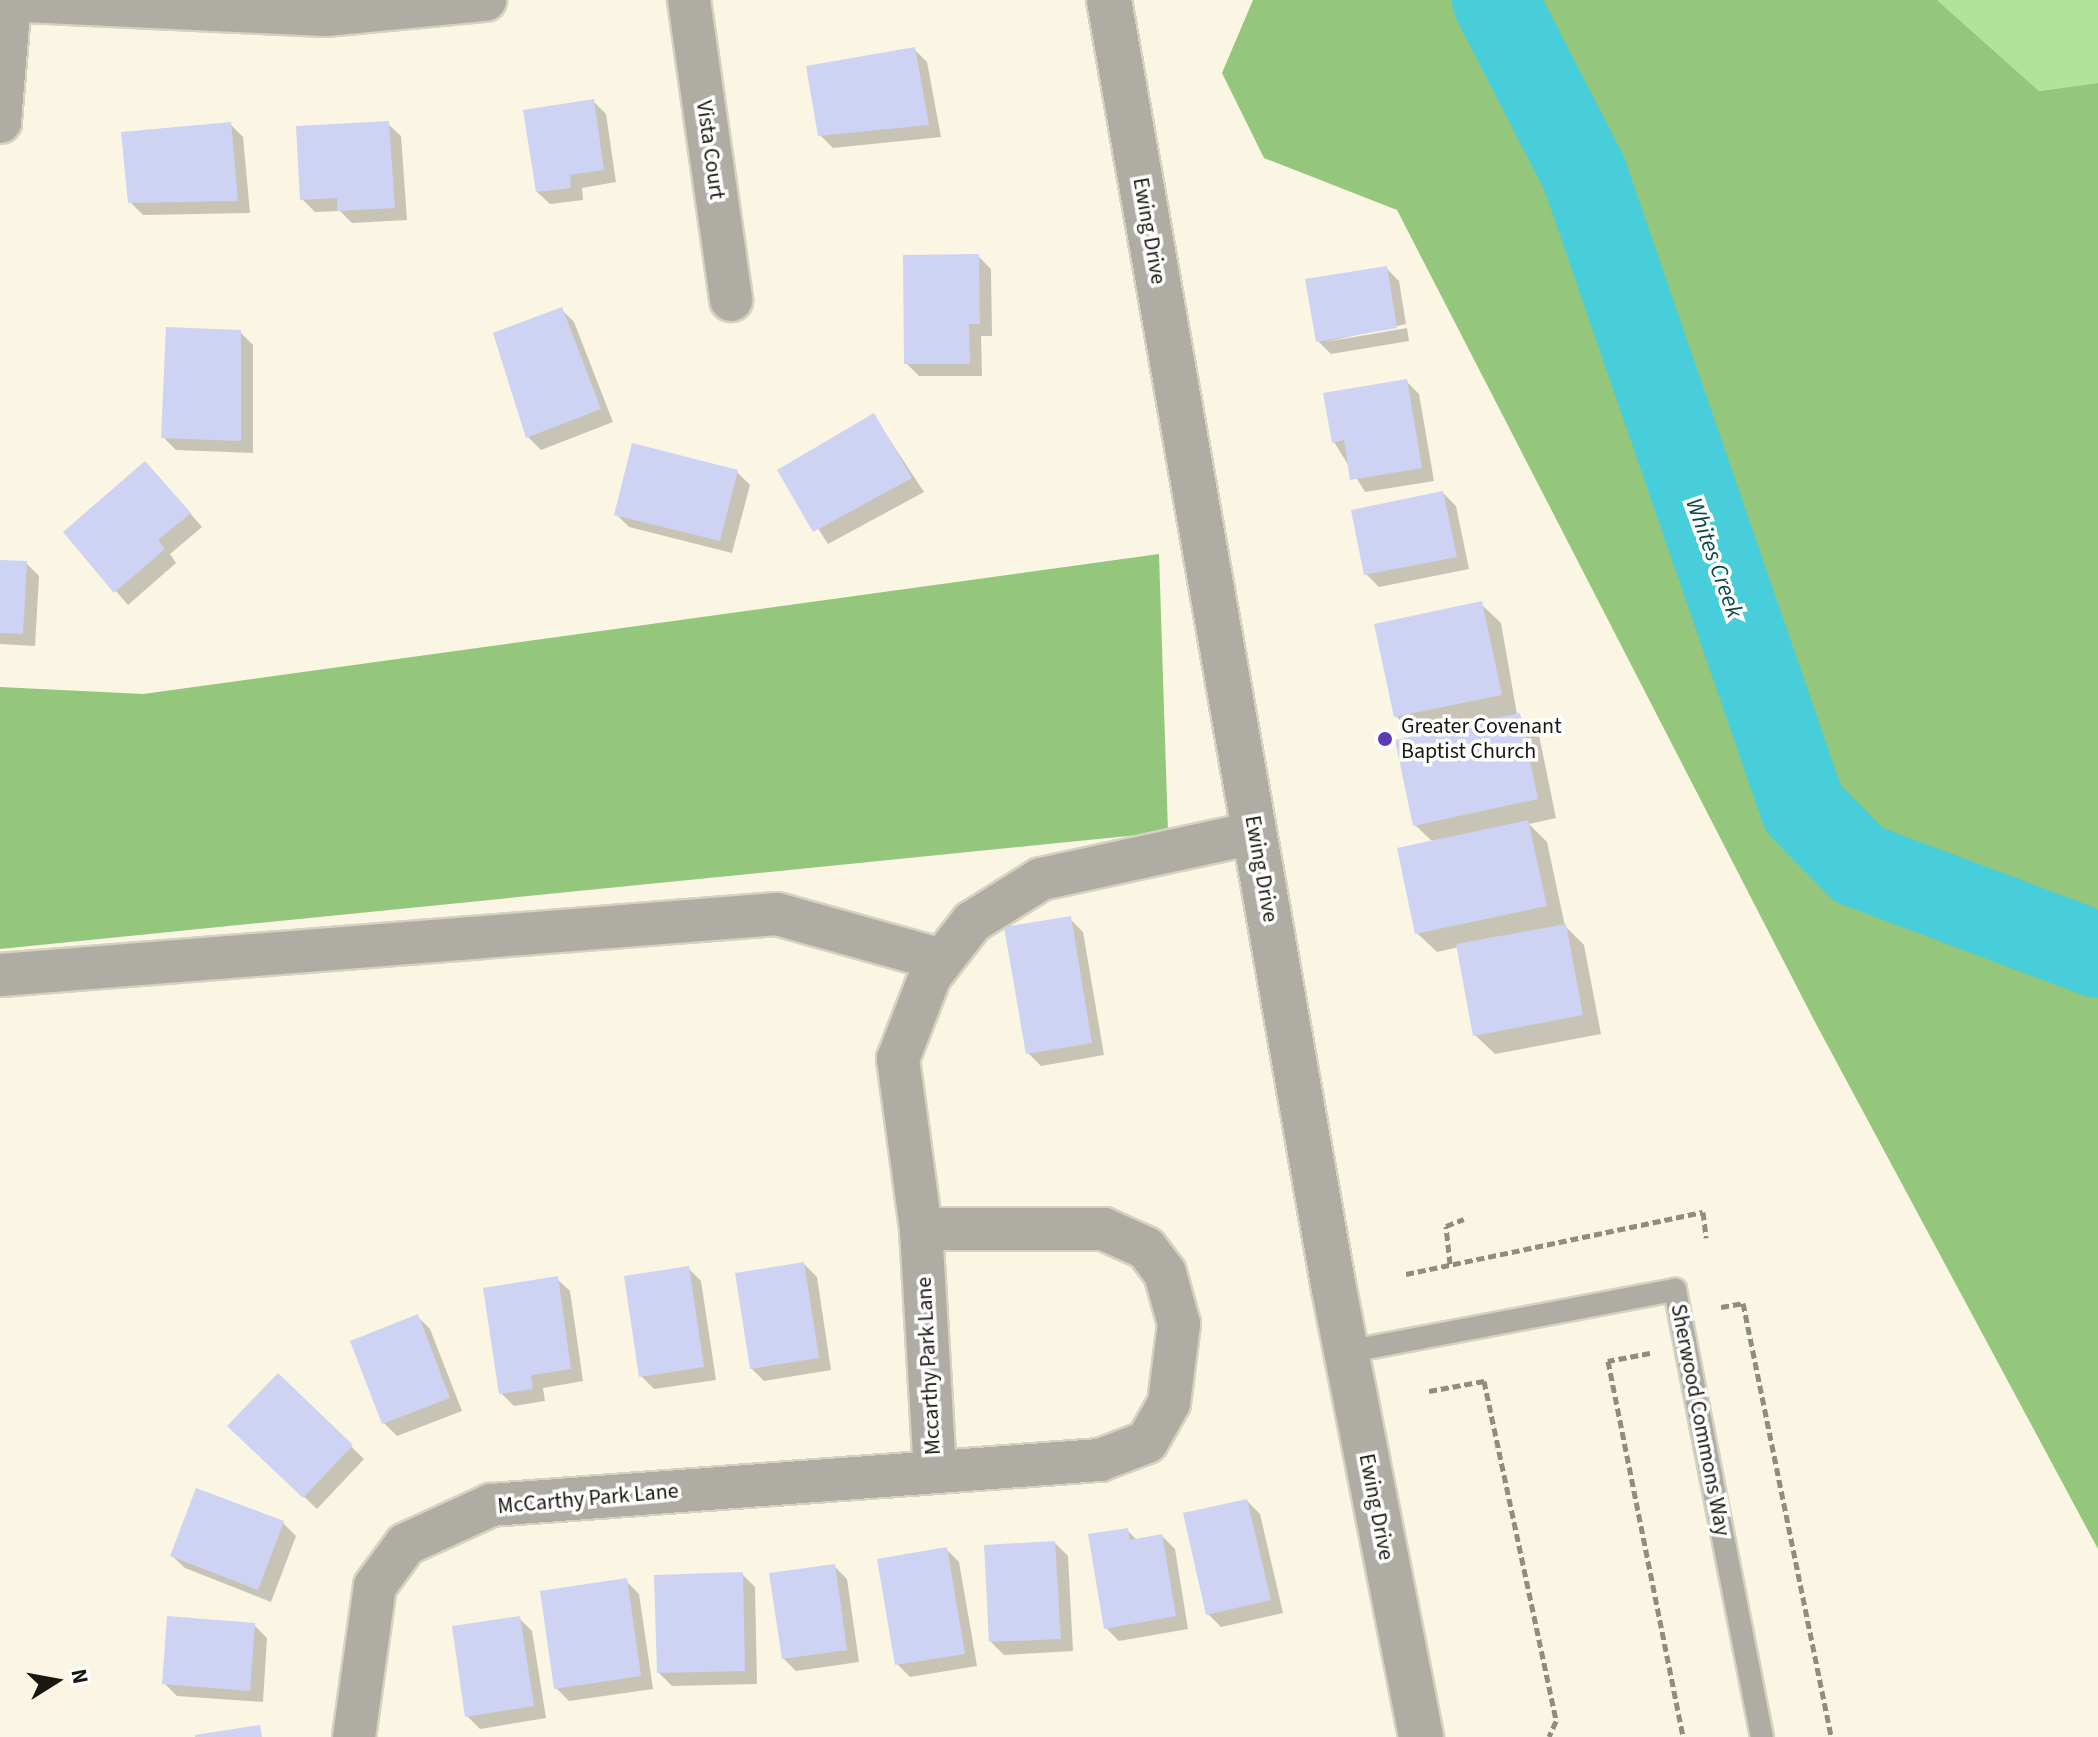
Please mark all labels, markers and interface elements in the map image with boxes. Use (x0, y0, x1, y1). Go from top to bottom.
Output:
street label: Vista Court (690, 99, 730, 201)
street label: Ewing Drive (1127, 176, 1171, 286)
water label: Whites Creek (1679, 494, 1749, 622)
place label: Greater Covenant Baptist Church (1401, 713, 1562, 764)
marker: Greater Covenant Baptist Church (1376, 730, 1394, 748)
street label: Ewing Drive (1239, 814, 1283, 924)
street label: Mccarthy Park Lane (911, 1276, 947, 1456)
street label: Sherwood Commons Way (1665, 1302, 1735, 1538)
street label: Ewing Drive (1353, 1451, 1399, 1563)
street label: McCarthy Park Lane (496, 1478, 680, 1520)
north arrow (16, 1641, 96, 1721)
text: N (62, 1666, 97, 1687)

